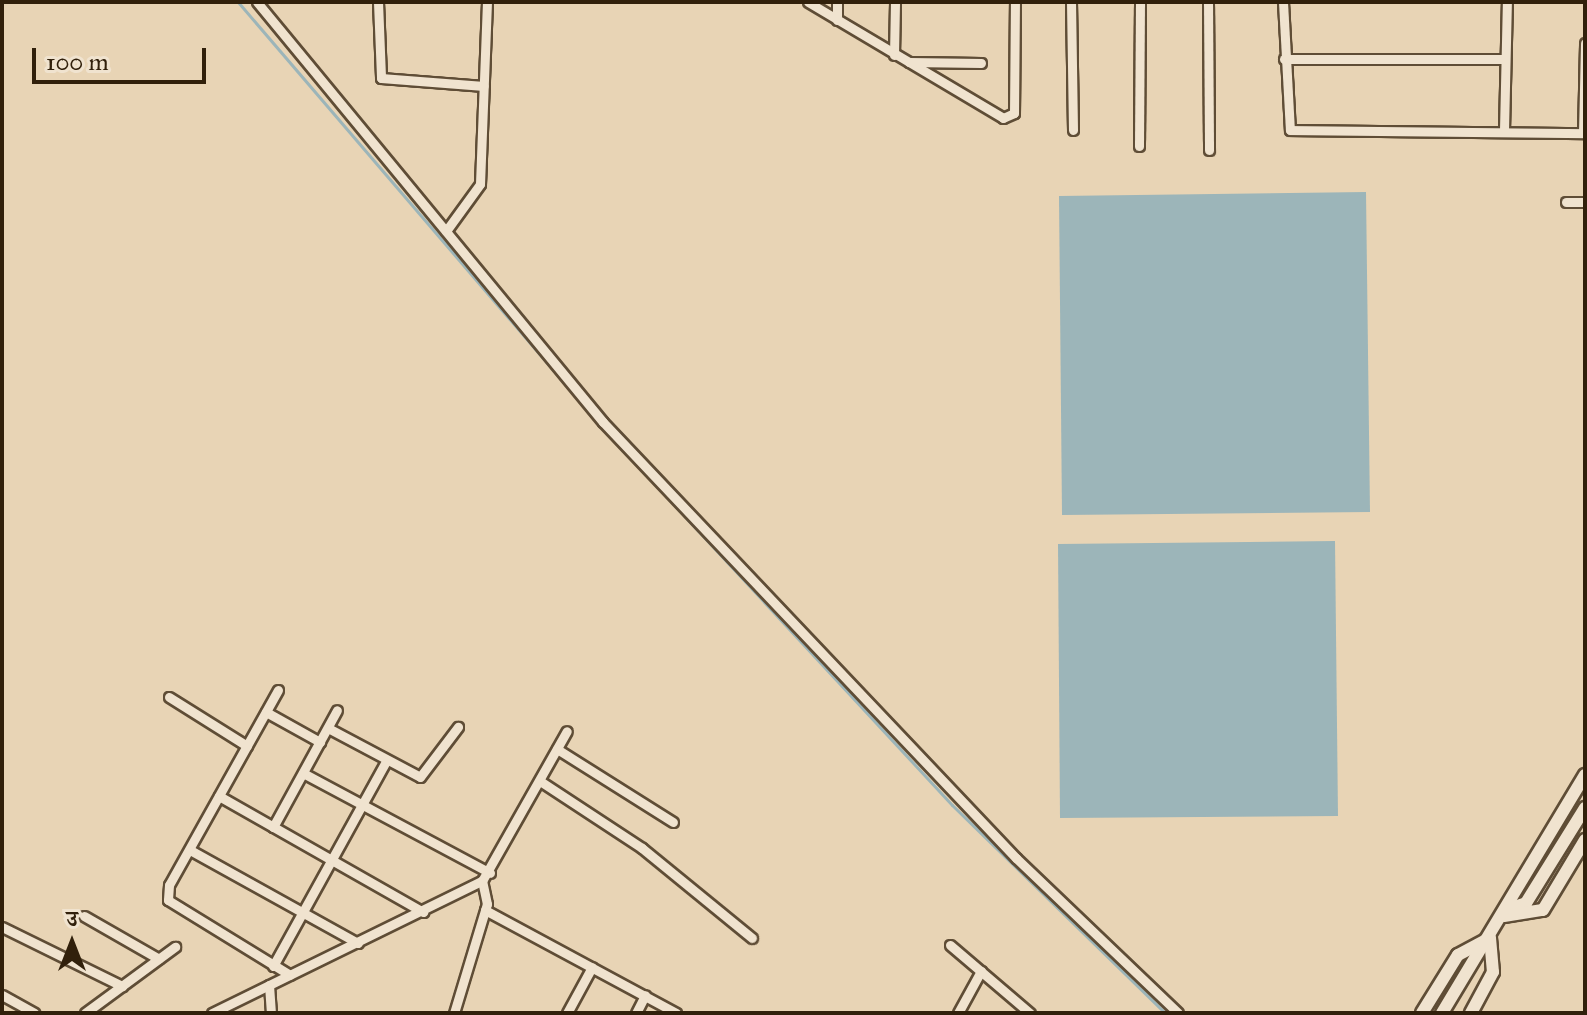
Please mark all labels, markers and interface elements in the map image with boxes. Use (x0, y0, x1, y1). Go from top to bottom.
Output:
scale bar (36, 32, 210, 82)
text: 100 m (46, 47, 109, 77)
north arrow (32, 903, 112, 983)
text: उ (66, 905, 78, 932)

